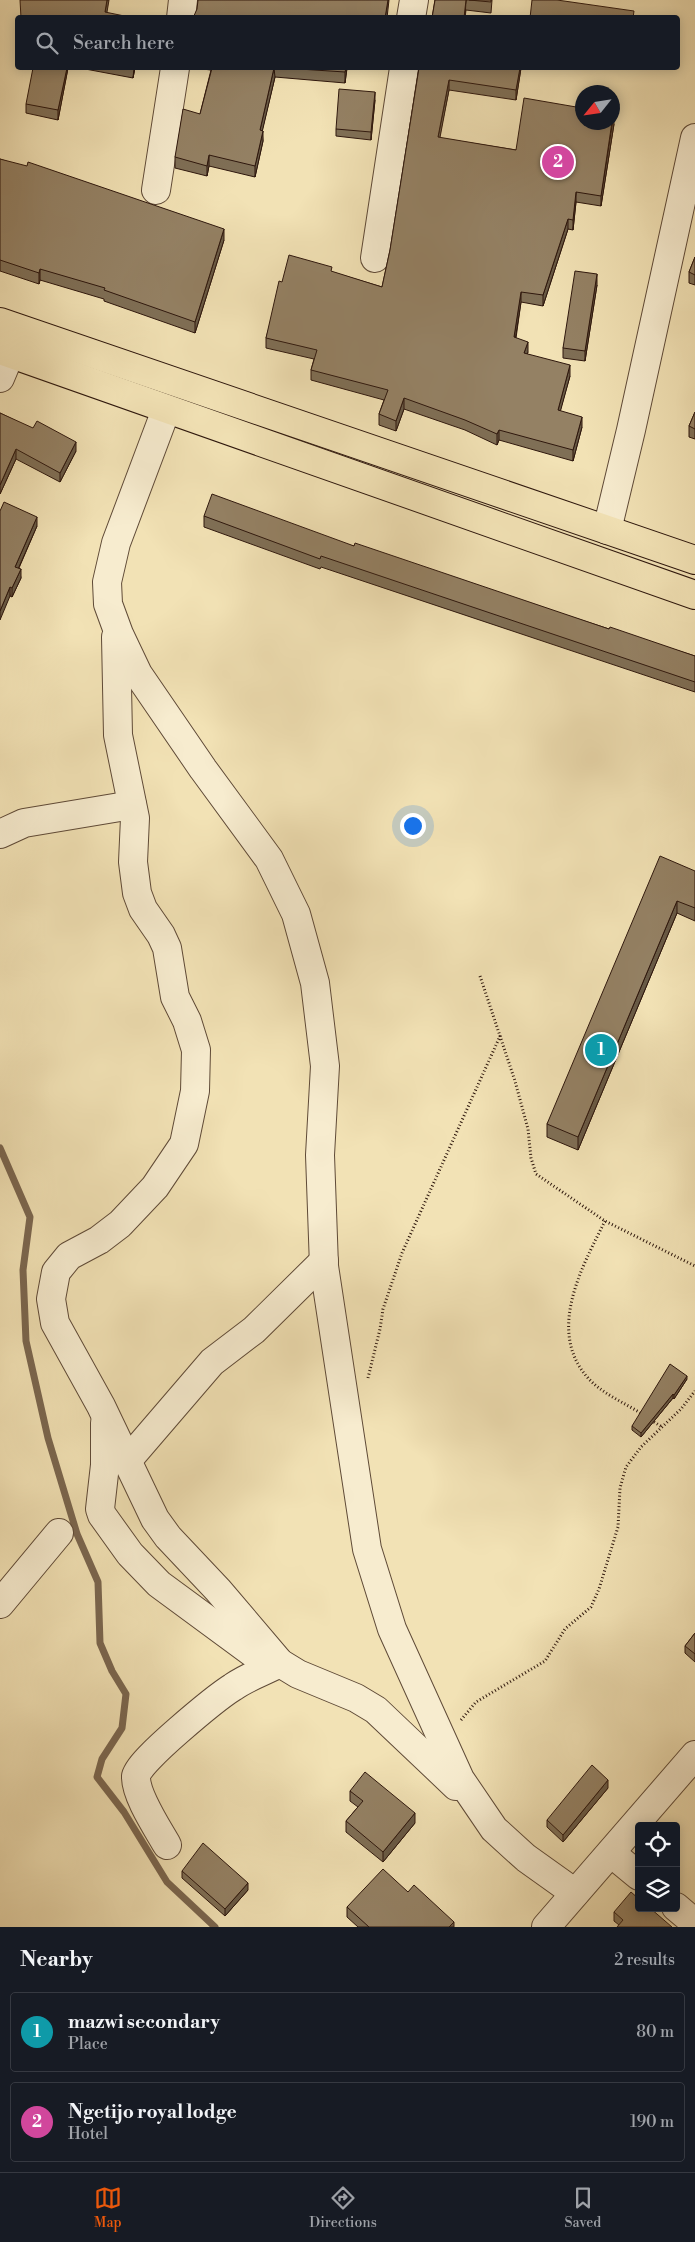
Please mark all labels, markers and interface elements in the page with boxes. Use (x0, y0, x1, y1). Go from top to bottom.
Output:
search box (15, 15, 680, 70)
icon: search (33, 29, 61, 57)
text: Search here (73, 31, 174, 55)
north arrow (575, 85, 620, 130)
pin: 2 (542, 143, 574, 181)
your location (400, 813, 426, 839)
pin: 1 (585, 1031, 617, 1069)
map controls (635, 1822, 680, 1912)
button: locate (635, 1822, 680, 1867)
button: layers (635, 1867, 680, 1912)
text: Nearby (20, 1947, 93, 1973)
text: 2 results (614, 1950, 675, 1970)
text: mazwi secondary (68, 2010, 220, 2034)
text: 1 (33, 2022, 41, 2042)
text: 80 m (636, 2022, 674, 2042)
text: Place (68, 2034, 108, 2054)
text: Ngetijo royal lodge (68, 2100, 237, 2124)
text: 2 (32, 2112, 42, 2132)
text: 190 m (630, 2112, 674, 2132)
text: Hotel (68, 2124, 108, 2144)
tab: Map (94, 2184, 122, 2232)
tab: Directions (309, 2184, 377, 2232)
tab: Saved (564, 2184, 601, 2232)

